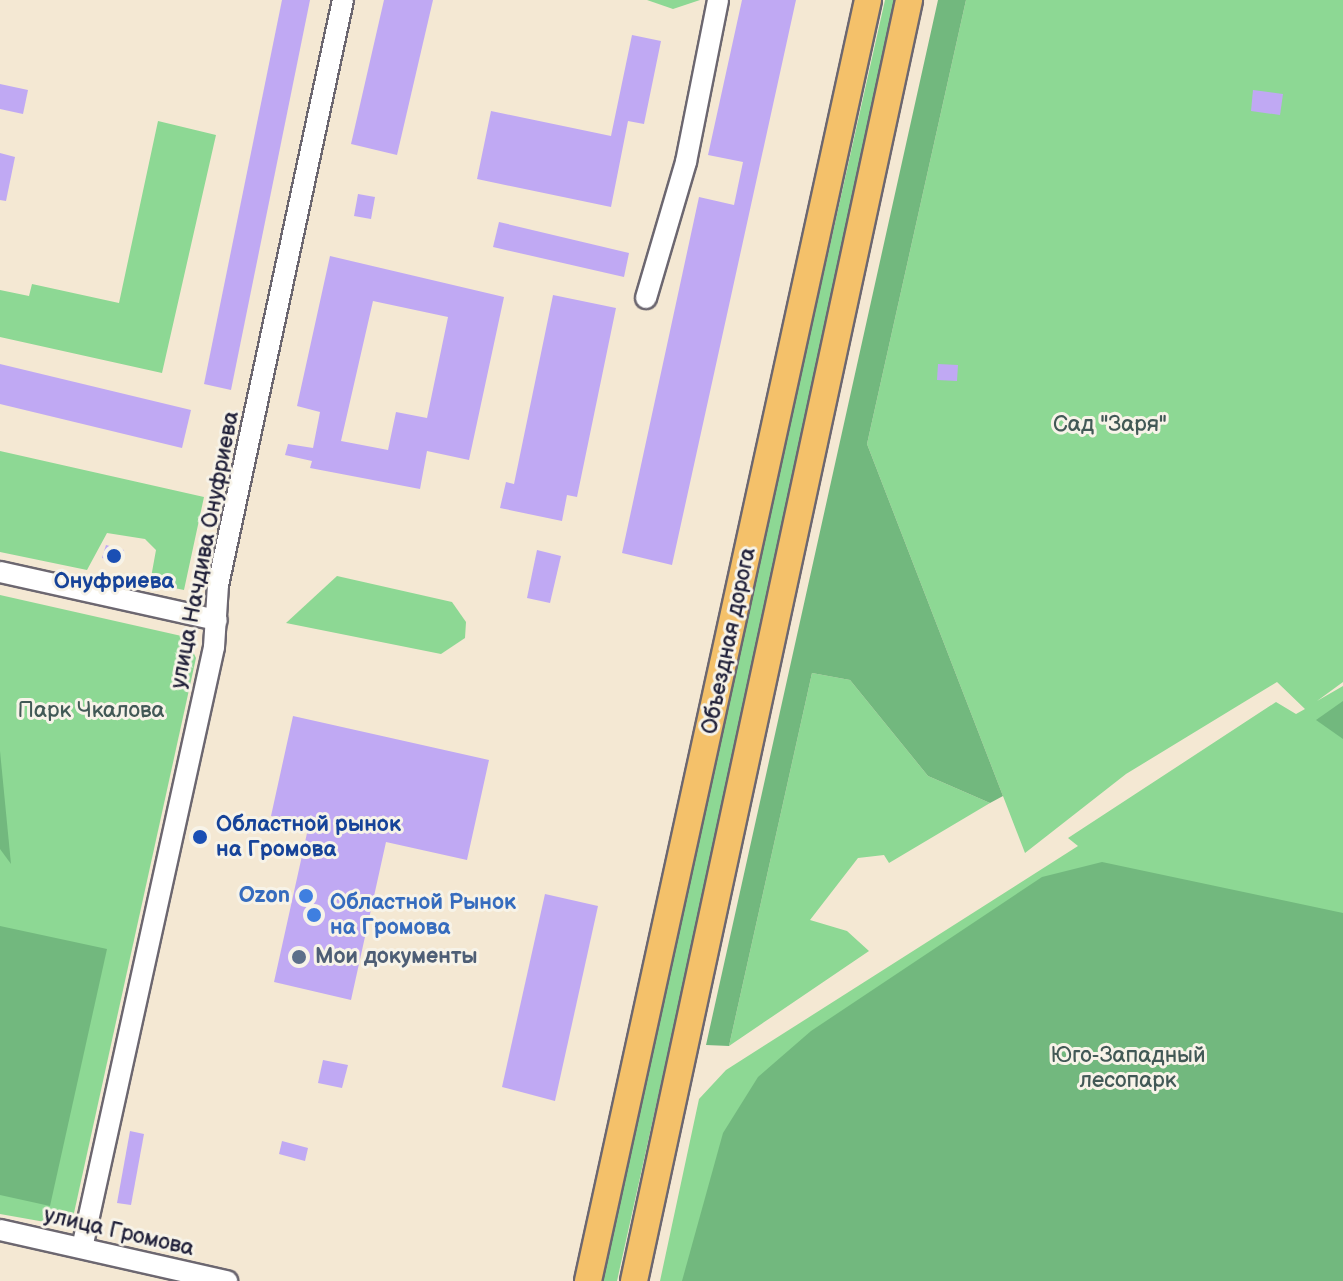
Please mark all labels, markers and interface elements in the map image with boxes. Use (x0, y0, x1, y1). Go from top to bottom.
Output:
street label: улица Начдива Онуфриева (165, 409, 245, 691)
park label: Сад "Заря" (1053, 412, 1167, 438)
street label: Объездная дорога (696, 545, 762, 737)
marker: Онуфриева (105, 547, 123, 565)
place label: Онуфриева (54, 569, 174, 595)
park label: Парк Чкалова (18, 698, 164, 724)
place label: Областной рынок на Громова (216, 811, 401, 862)
marker: Областной рынок на Громова (191, 828, 209, 846)
place label: Ozon (239, 883, 290, 909)
marker: Ozon (297, 887, 315, 905)
place label: Областной Рынок на Громова (330, 889, 516, 940)
marker: Областной Рынок на Громова (305, 906, 323, 924)
place label: Мои документы (315, 944, 478, 970)
marker: Мои документы (290, 948, 308, 966)
park label: Юго-Западный лесопарк (1050, 1042, 1206, 1094)
street label: улица Громова (41, 1202, 197, 1262)

